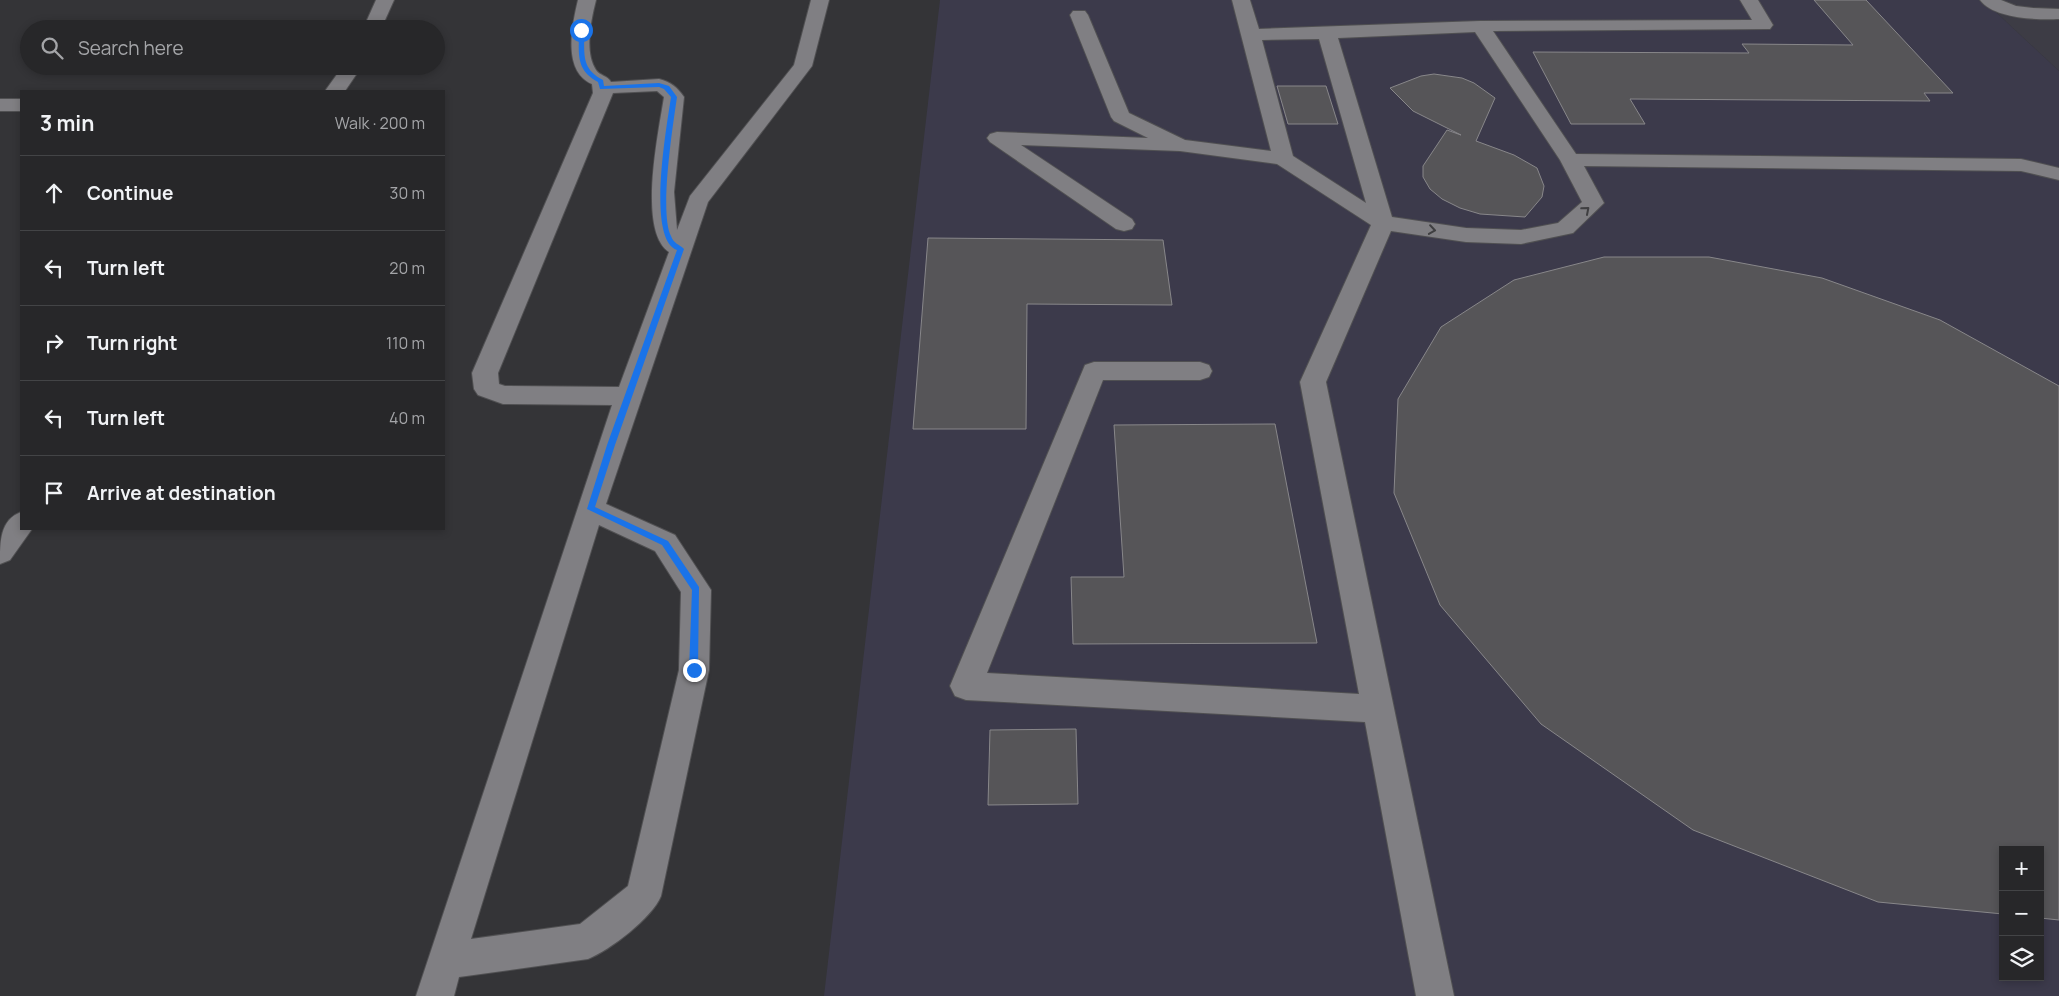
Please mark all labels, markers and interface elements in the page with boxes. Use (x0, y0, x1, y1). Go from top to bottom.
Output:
route start (570, 19, 593, 42)
search box (20, 20, 445, 75)
icon: search (38, 34, 66, 62)
text: Search here (78, 35, 184, 61)
text: 3 min (40, 109, 94, 137)
text: Walk · 200 m (335, 112, 425, 134)
icon: ahead (40, 179, 68, 207)
text: Continue (87, 180, 173, 206)
text: 30 m (390, 182, 425, 204)
one-way arrow (1580, 207, 1589, 215)
one-way arrow (1428, 224, 1436, 235)
icon: left (40, 254, 68, 282)
text: Turn left (87, 255, 165, 281)
text: 20 m (389, 257, 425, 279)
icon: right (40, 329, 68, 357)
text: Turn right (87, 330, 177, 356)
text: 110 m (386, 332, 425, 354)
icon: left (40, 404, 68, 432)
text: Turn left (87, 405, 165, 431)
text: 40 m (389, 407, 425, 429)
icon: arrive (40, 479, 68, 507)
text: Arrive at destination (87, 480, 276, 506)
route end (683, 659, 706, 682)
map controls (1999, 846, 2044, 981)
button: + (1999, 846, 2044, 891)
button: − (1999, 891, 2044, 936)
button: layers (1999, 936, 2044, 981)

